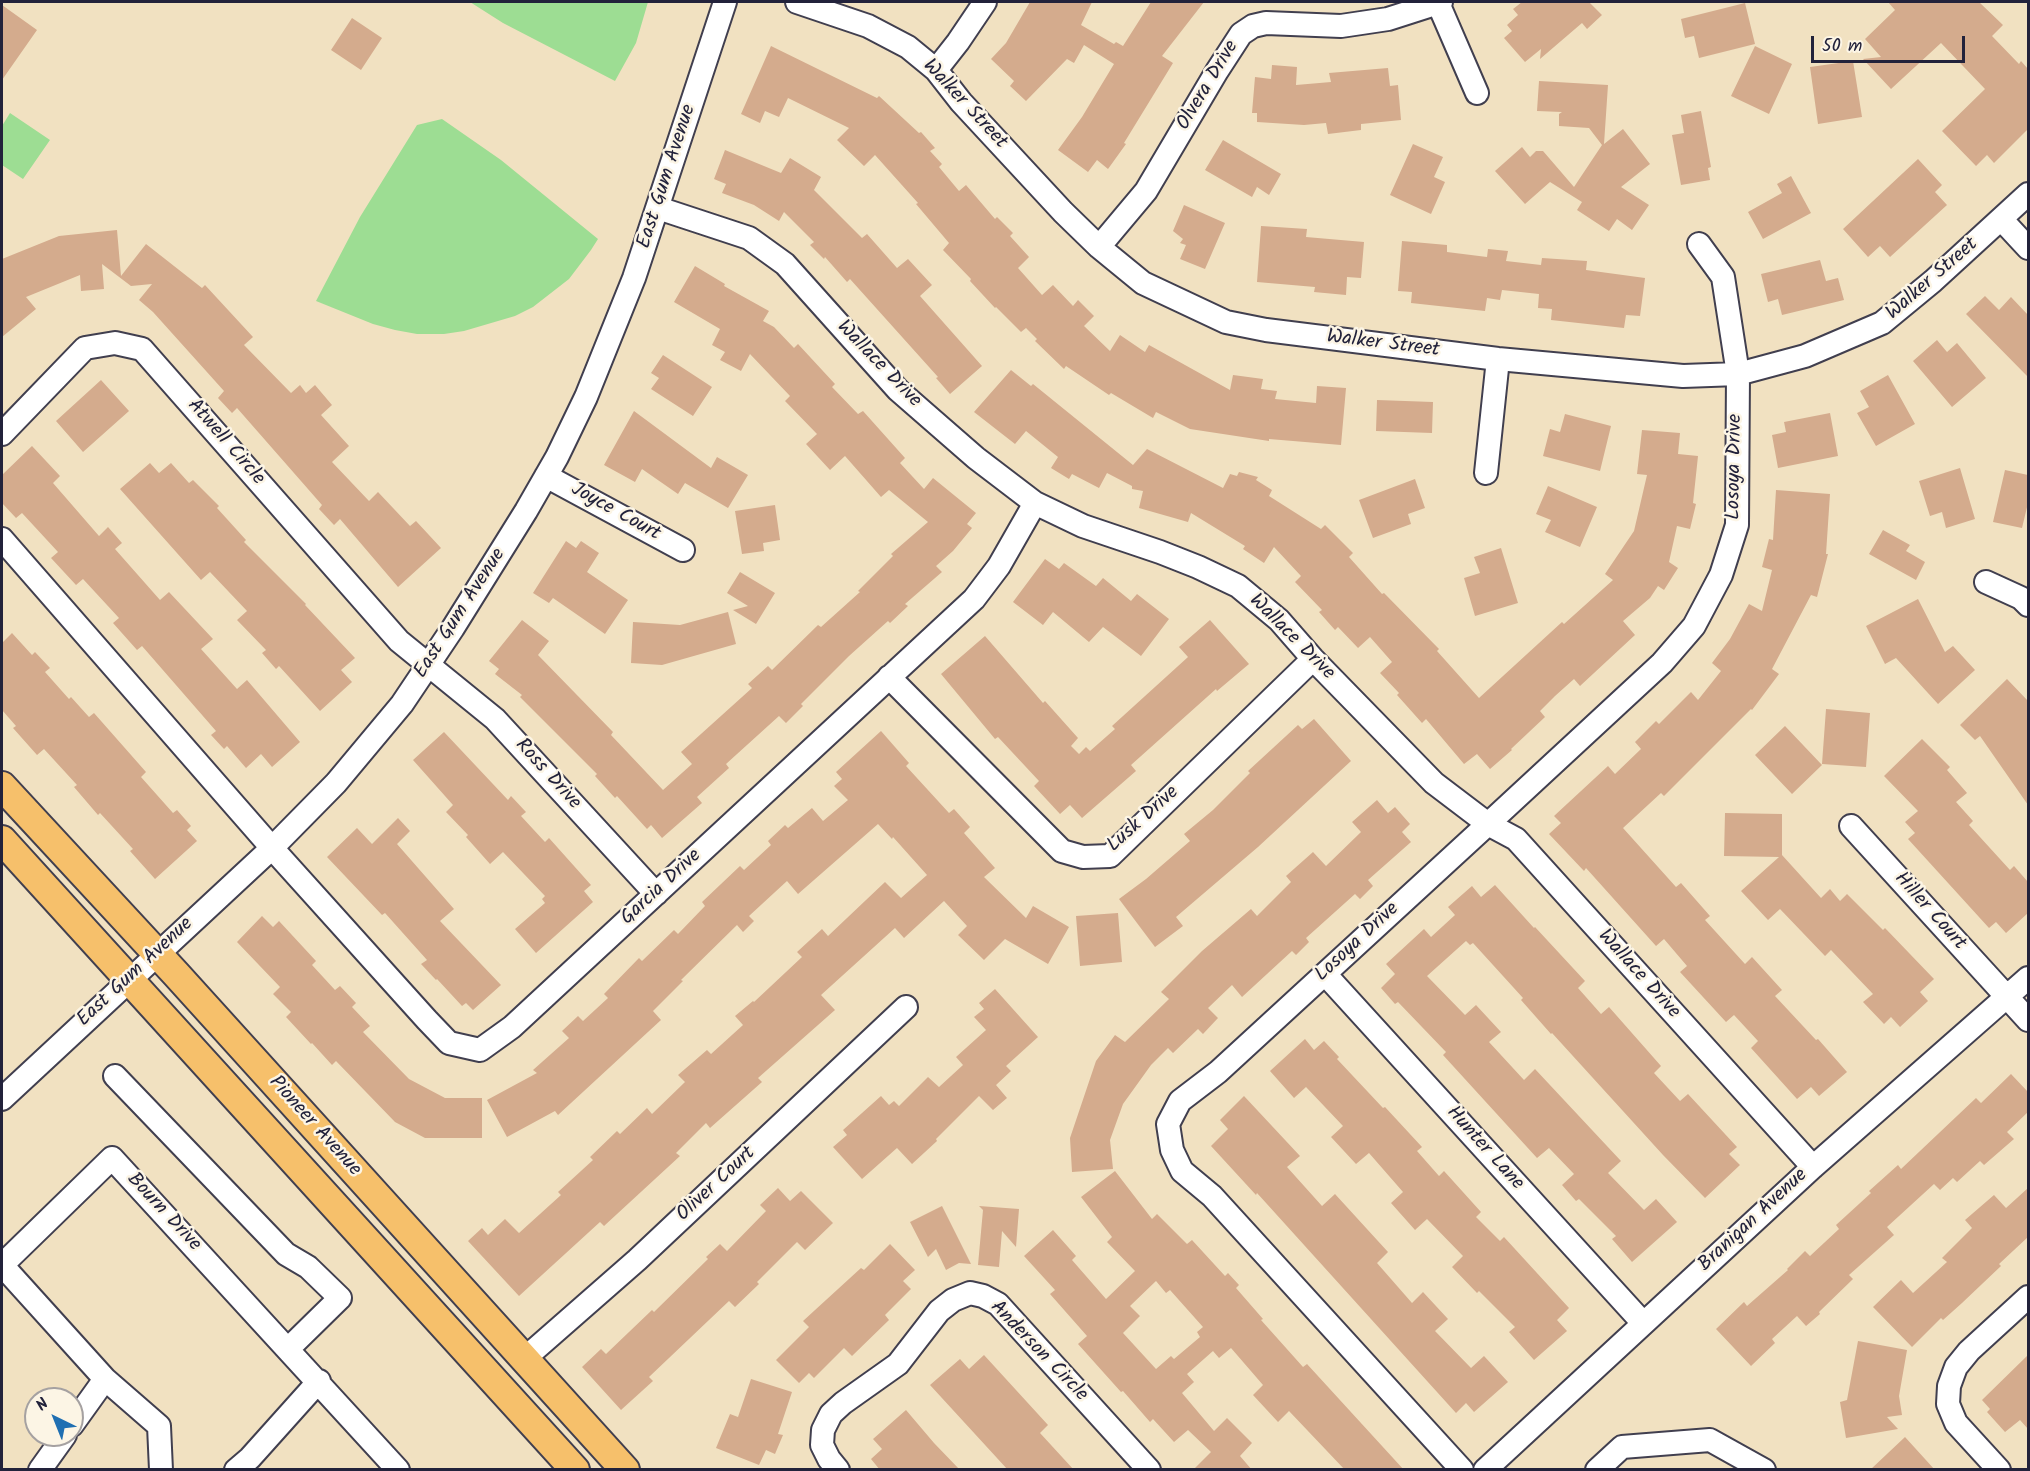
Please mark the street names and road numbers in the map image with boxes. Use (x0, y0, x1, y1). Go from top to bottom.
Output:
street label: Olvera Drive (1173, 37, 1245, 135)
street label: Walker Street (916, 55, 1012, 155)
street label: East Gum Avenue (633, 102, 703, 252)
street label: Walker Street (1882, 234, 1984, 326)
street label: Wallace Drive (831, 316, 925, 414)
street label: Walker Street (1325, 326, 1441, 364)
street label: Atwell Circle (181, 395, 269, 491)
street label: Losoya Drive (1723, 414, 1749, 520)
street label: Joyce Court (566, 479, 664, 547)
street label: East Gum Avenue (410, 545, 512, 683)
street label: Wallace Drive (1243, 590, 1339, 686)
street label: Ross Drive (509, 734, 585, 816)
street label: Lusk Drive (1103, 782, 1185, 858)
street label: Garcia Drive (617, 845, 707, 931)
street label: Hiller Court (1888, 868, 1970, 956)
street label: Losoya Drive (1311, 898, 1405, 988)
street label: East Gum Avenue (73, 913, 199, 1033)
street label: Wallace Drive (1592, 925, 1684, 1025)
street label: Pioneer Avenue (263, 1072, 365, 1182)
street label: Hunter Lane (1440, 1102, 1528, 1196)
street label: Oliver Court (673, 1142, 761, 1228)
street label: Branigan Avenue (1694, 1164, 1814, 1278)
street label: Bourn Drive (121, 1169, 205, 1257)
street label: Anderson Circle (984, 1297, 1092, 1407)

